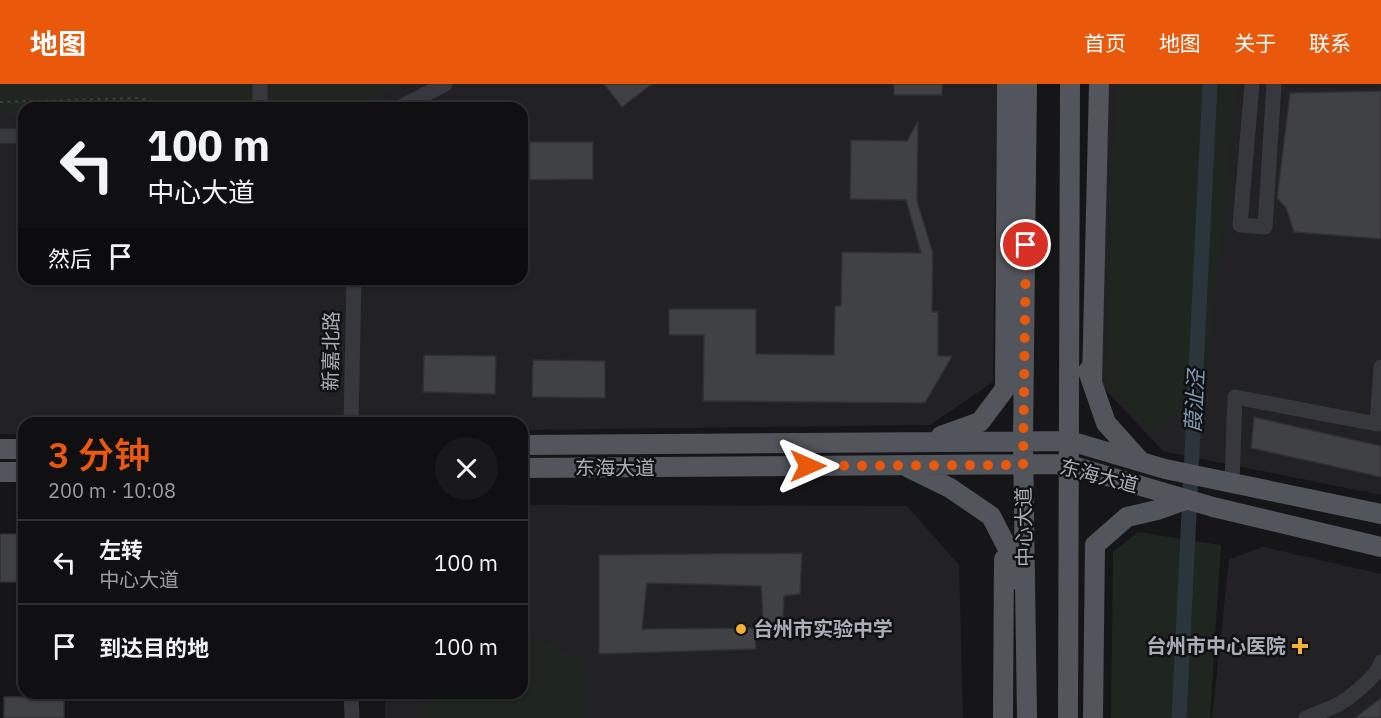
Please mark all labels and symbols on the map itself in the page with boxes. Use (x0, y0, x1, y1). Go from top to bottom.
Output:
pin (1000, 219, 1051, 270)
street label: 新嘉北路 (316, 311, 345, 391)
water label: 葭沚泾 (1178, 367, 1210, 433)
position arrow (776, 434, 840, 498)
street label: 东海大道 (1057, 453, 1141, 498)
street label: 东海大道 (575, 454, 655, 481)
street label: 中心大道 (1009, 487, 1038, 567)
place label: 台州市实验中学 (753, 615, 893, 642)
marker: 台州市实验中学 (734, 622, 748, 636)
place label: 台州市中心医院 (1146, 632, 1286, 659)
marker: 台州市中心医院 (1291, 637, 1309, 655)

